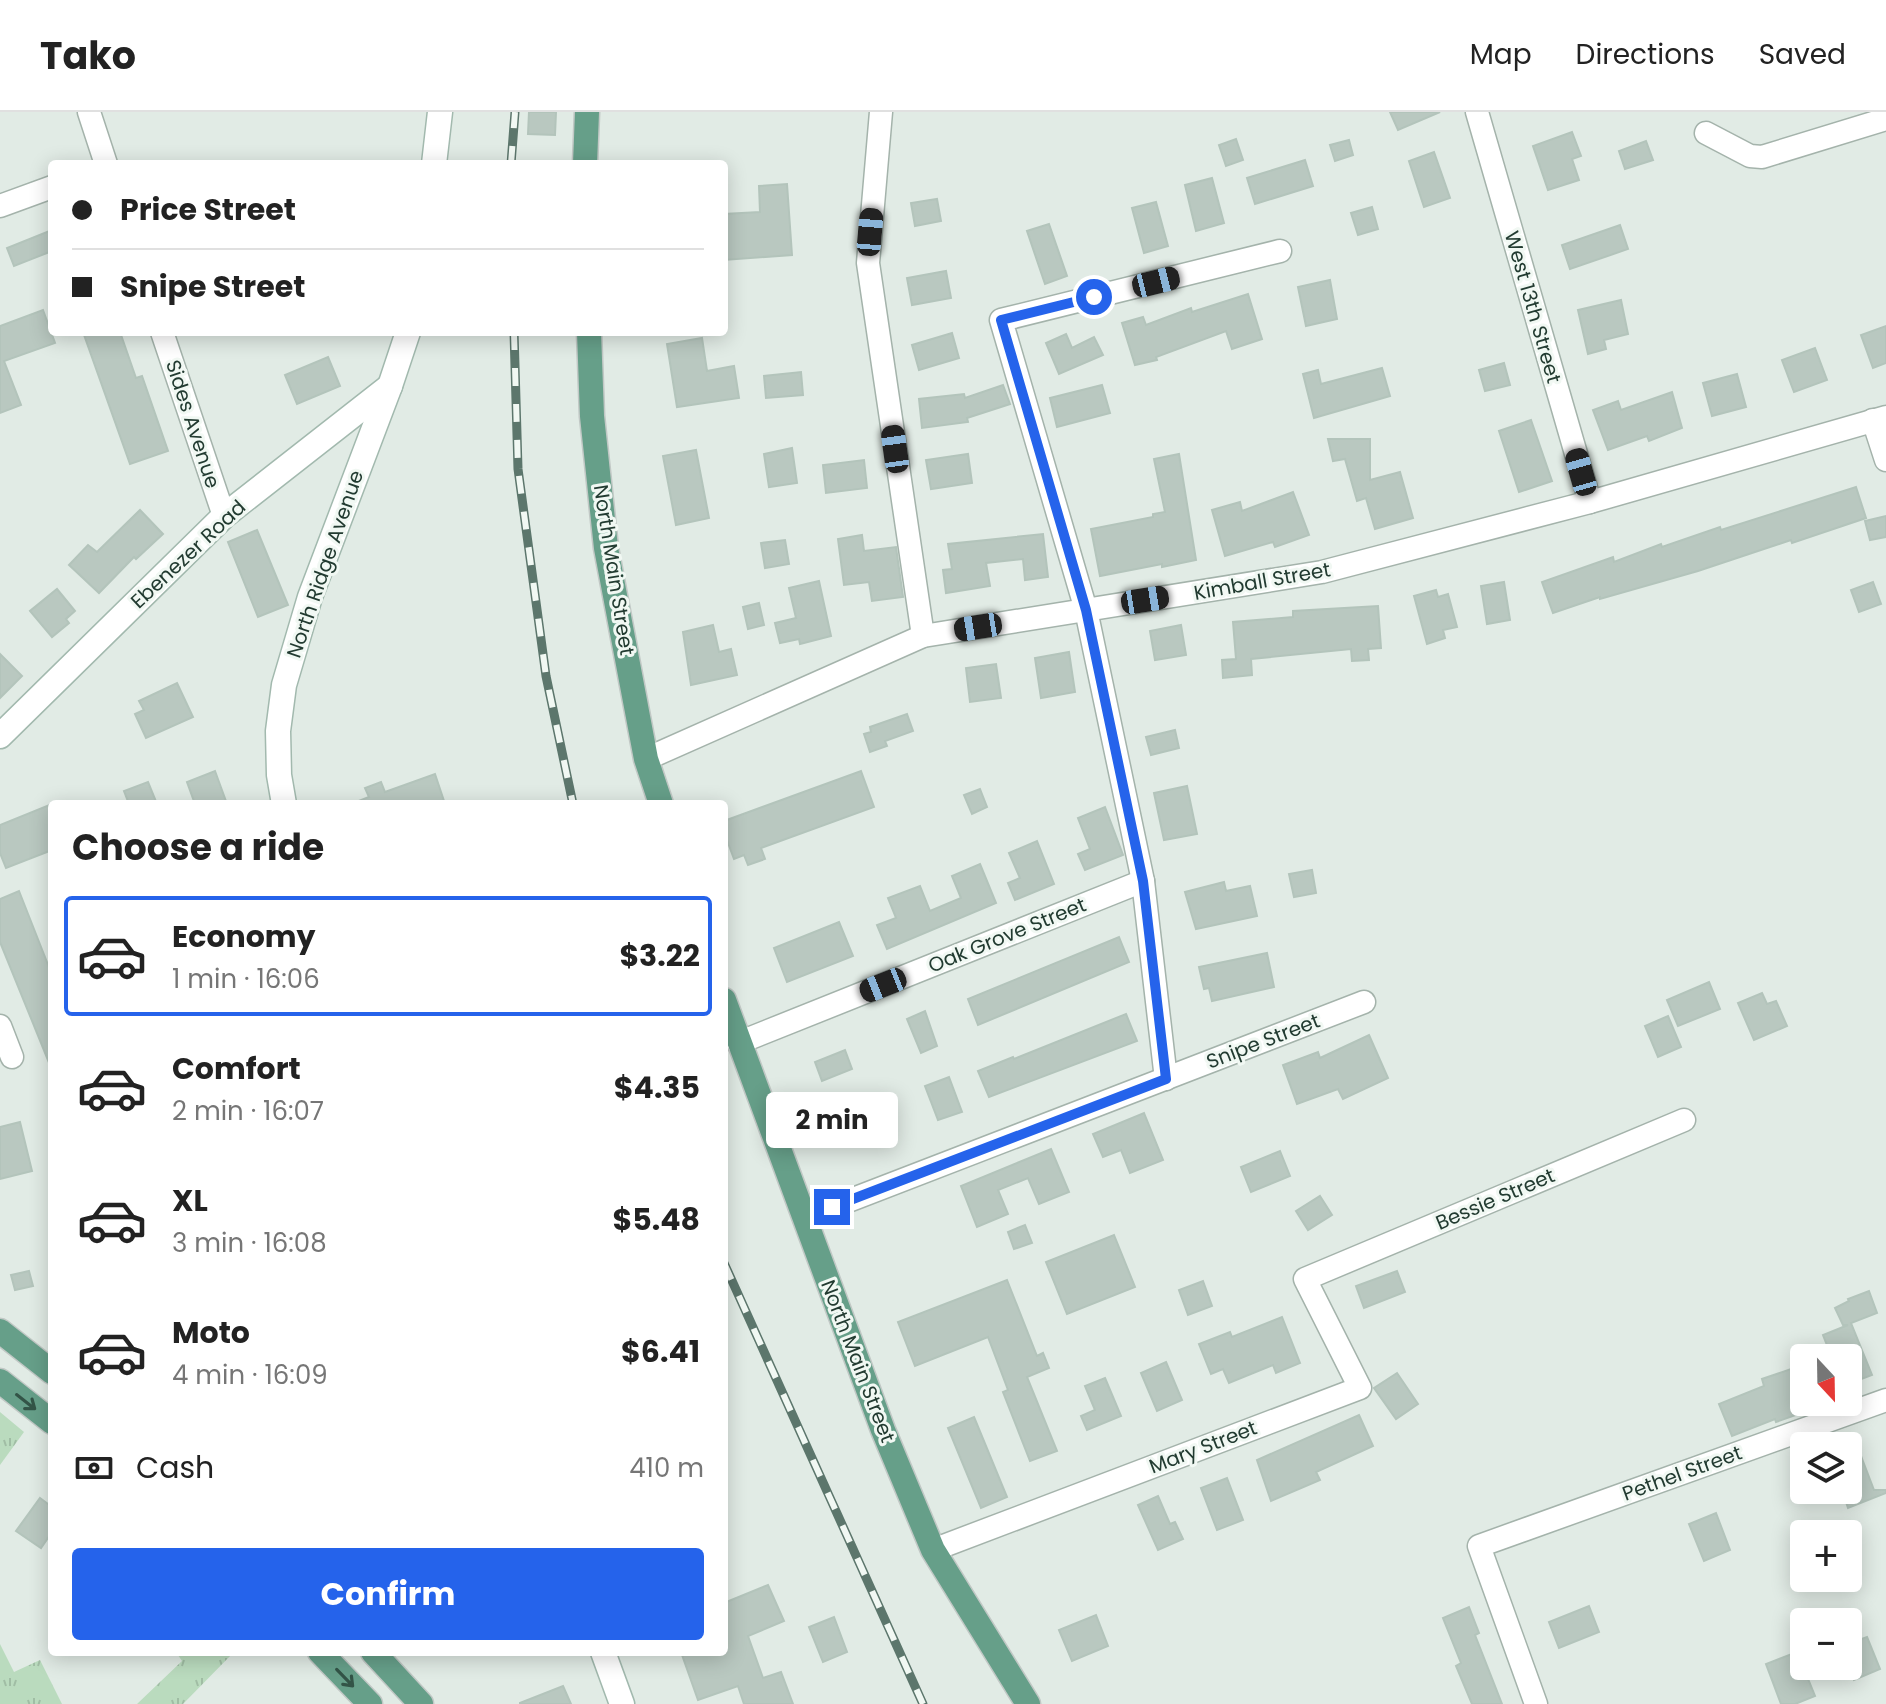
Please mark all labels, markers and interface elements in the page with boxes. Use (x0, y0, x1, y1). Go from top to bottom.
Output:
text: Tako (40, 29, 136, 82)
text: Map (1470, 35, 1532, 74)
text: Directions (1576, 35, 1715, 74)
text: Saved (1759, 35, 1846, 74)
text: Price Street (120, 188, 296, 231)
car (856, 207, 884, 257)
street label: West 13th Street (1498, 228, 1568, 386)
text: Snipe Street (120, 265, 305, 308)
car (1130, 265, 1182, 299)
route start (1076, 279, 1112, 315)
street label: Sides Avenue (159, 356, 227, 492)
car (880, 424, 910, 474)
car (1563, 446, 1599, 498)
street label: North Ridge Avenue (280, 466, 370, 662)
street label: North Main Street (587, 483, 641, 657)
street label: Ebenezer Road (124, 493, 252, 615)
street label: Kimball Street (1191, 555, 1333, 607)
car (1119, 584, 1171, 616)
car (952, 611, 1004, 643)
text: Choose a ride (72, 822, 324, 873)
street label: Oak Grove Street (924, 891, 1090, 979)
text: Economy (172, 915, 316, 958)
icon: car (76, 920, 148, 992)
text: $3.22 (619, 934, 700, 977)
text: 1 min · 16:06 (172, 961, 320, 997)
car (856, 965, 910, 1005)
street label: Snipe Street (1202, 1007, 1324, 1075)
text: Comfort (172, 1047, 301, 1090)
icon: car (76, 1052, 148, 1124)
text: $4.35 (614, 1066, 700, 1109)
callout: 2 min (766, 1091, 898, 1147)
text: 2 min · 16:07 (172, 1093, 324, 1129)
text: 2 min (795, 1102, 869, 1138)
street label: Bessie Street (1431, 1161, 1559, 1237)
text: XL (172, 1179, 208, 1222)
icon: car (76, 1184, 148, 1256)
route end (814, 1189, 850, 1225)
text: $5.48 (613, 1198, 700, 1241)
text: 3 min · 16:08 (172, 1225, 327, 1261)
street label: North Main Street (814, 1276, 902, 1446)
text: Moto (172, 1311, 250, 1354)
icon: car (76, 1316, 148, 1388)
text: $6.41 (621, 1330, 700, 1373)
north arrow (1790, 1344, 1862, 1416)
map controls (1790, 1344, 1862, 1680)
text: 4 min · 16:09 (172, 1357, 328, 1393)
one-way arrow (15, 1393, 36, 1410)
street label: Mary Street (1145, 1414, 1261, 1480)
button: layers (1790, 1432, 1862, 1504)
street label: Pethel Street (1618, 1438, 1746, 1508)
icon: cash (72, 1446, 116, 1490)
text: Cash (136, 1446, 214, 1489)
text: 410 m (629, 1450, 704, 1486)
button: + (1790, 1520, 1862, 1592)
button: Confirm (72, 1548, 704, 1640)
button: − (1790, 1608, 1862, 1680)
one-way arrow (335, 1668, 354, 1687)

